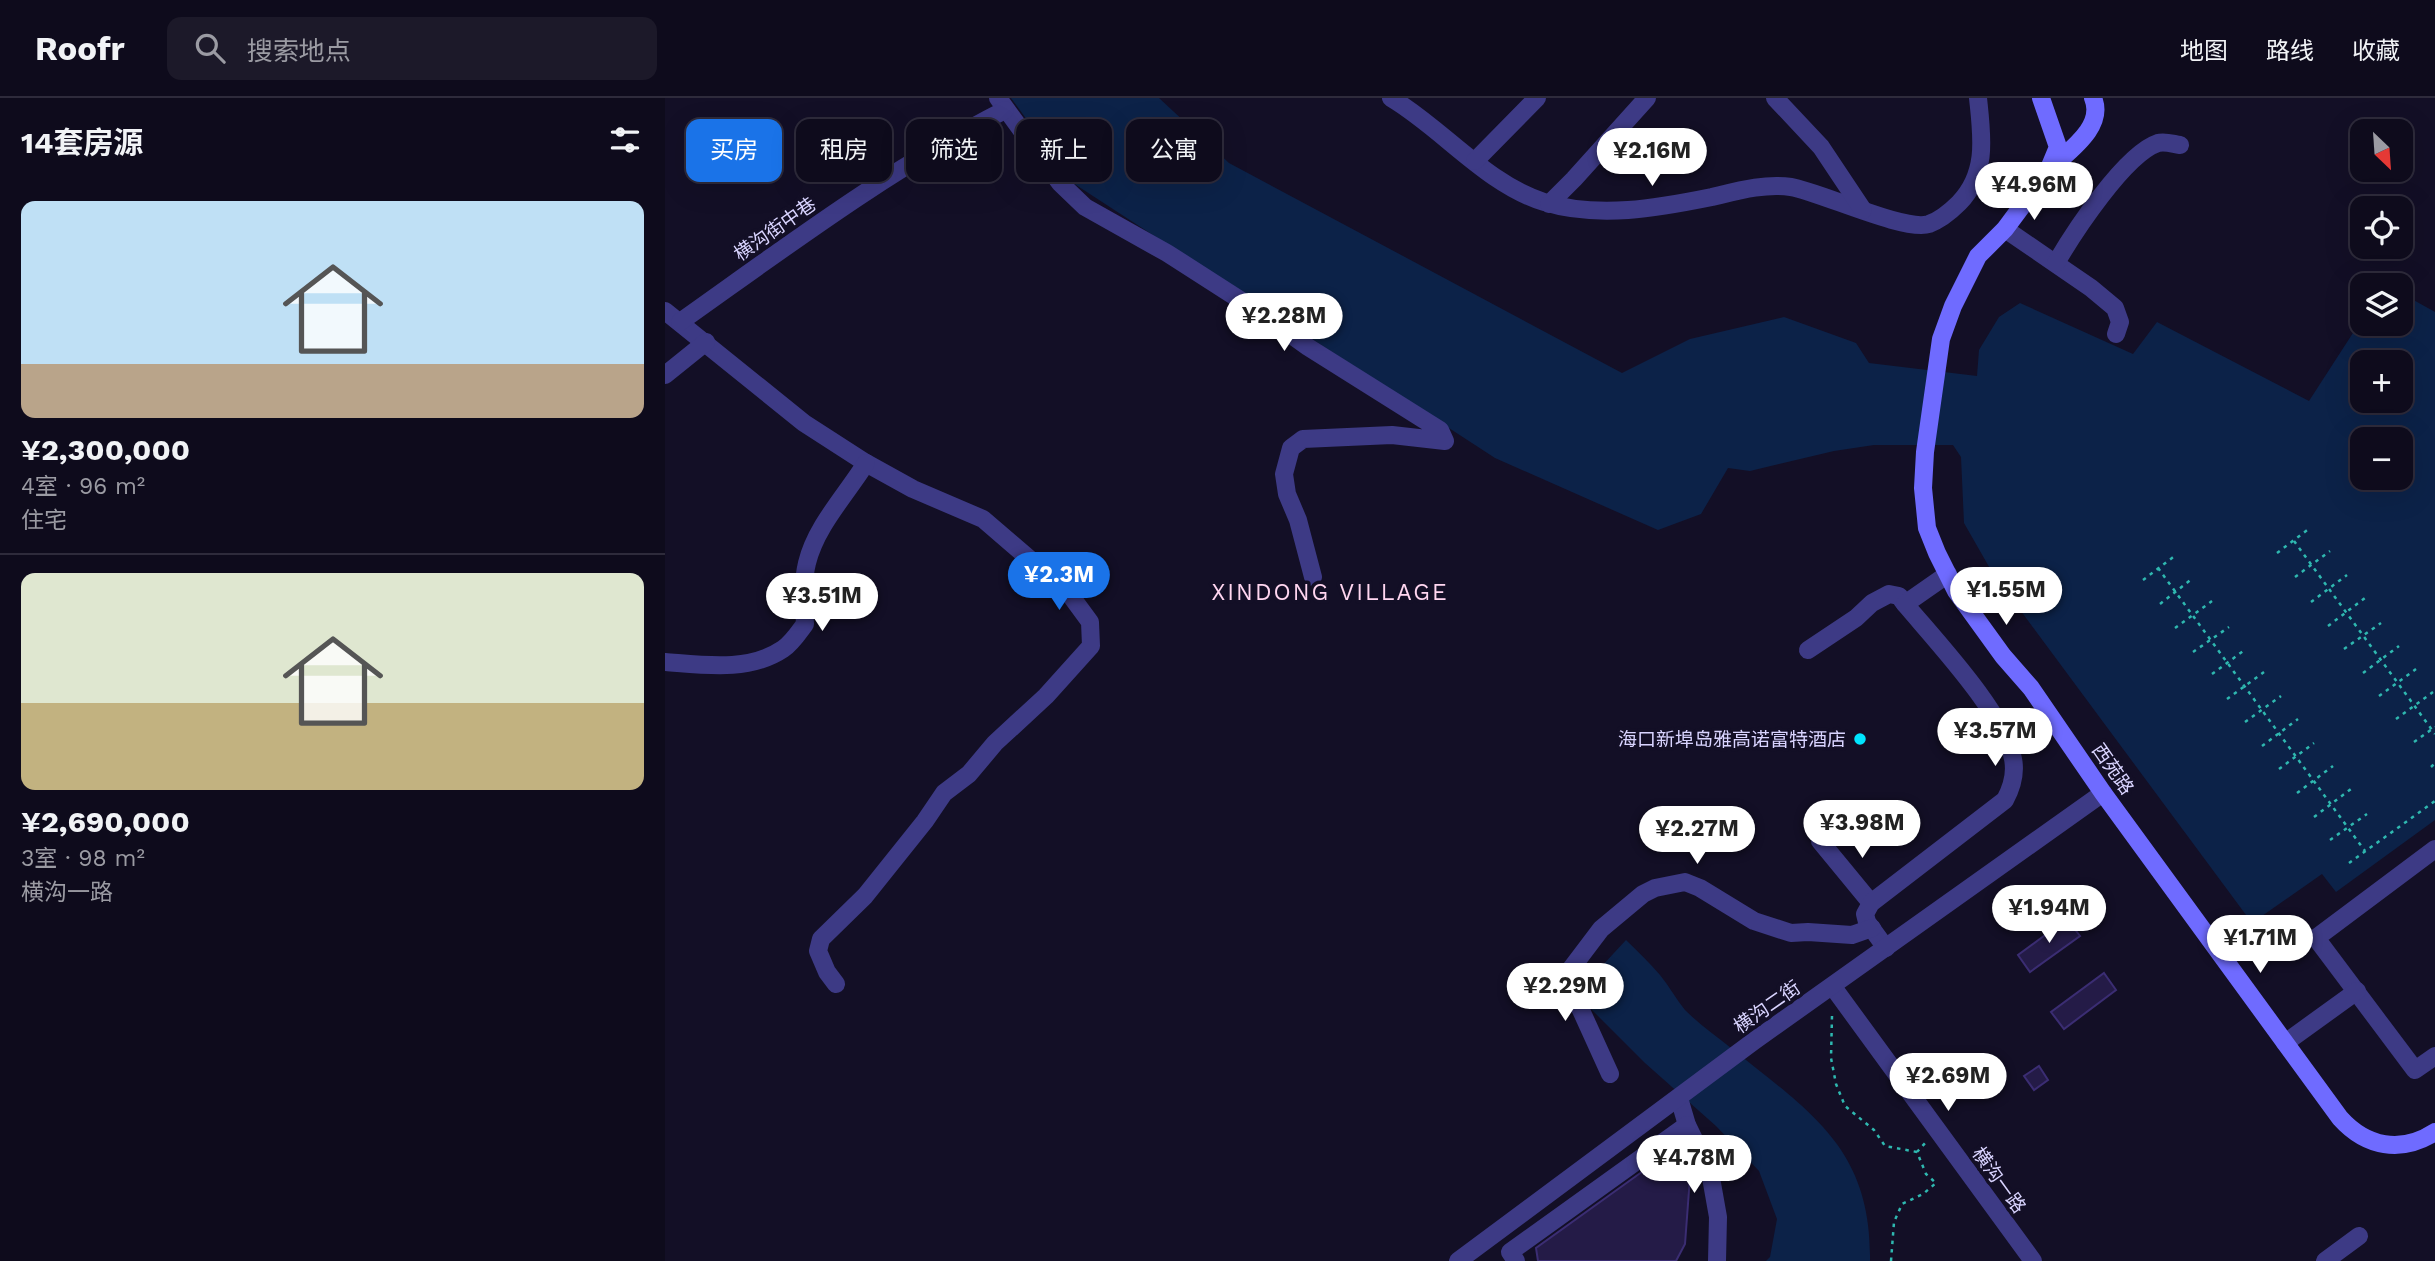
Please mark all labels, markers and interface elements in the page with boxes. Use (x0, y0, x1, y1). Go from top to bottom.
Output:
search box (167, 17, 657, 80)
text: Roofr (35, 29, 125, 68)
icon: search (191, 29, 229, 67)
text: 搜索地点 (247, 36, 351, 66)
text: 地图 (2180, 37, 2228, 65)
text: 路线 (2266, 37, 2314, 65)
text: 收藏 (2352, 37, 2400, 65)
chip: 买房 (686, 119, 782, 182)
chip: 租房 (796, 119, 892, 182)
chip: 筛选 (906, 119, 1002, 182)
chip: 新上 (1016, 119, 1112, 182)
chip: 公寓 (1126, 119, 1222, 182)
north arrow (2350, 119, 2413, 182)
map controls (2350, 119, 2413, 490)
icon: filters (606, 121, 644, 159)
text: 14套房源 (21, 125, 143, 160)
pin: ¥2.16M (1595, 129, 1709, 188)
text: ¥2.16M (1613, 137, 1691, 164)
pin: ¥4.96M (1977, 162, 2091, 222)
text: ¥4.96M (1991, 171, 2077, 198)
street label: 横沟街中巷 (729, 192, 821, 266)
button: locate (2350, 196, 2413, 259)
icon: home (270, 246, 396, 372)
button: layers (2350, 273, 2413, 336)
pin: ¥2.28M (1227, 294, 1341, 353)
text: ¥2.28M (1242, 302, 1326, 329)
button: + (2350, 350, 2413, 413)
button: − (2350, 427, 2413, 490)
text: ¥2,300,000 (21, 432, 190, 467)
text: 4室 · 96 m² (21, 473, 145, 500)
text: 住宅 (21, 507, 67, 534)
pin: ¥2.3M (1010, 552, 1108, 612)
text: ¥2.3M (1024, 561, 1094, 588)
pin: ¥1.55M (1949, 568, 2063, 627)
pin: ¥3.51M (765, 574, 879, 633)
text: ¥1.55M (1966, 576, 2046, 603)
district label: XINDONG VILLAGE (1211, 579, 1449, 606)
text: ¥3.51M (782, 582, 862, 609)
icon: home (270, 618, 396, 744)
pin: ¥3.57M (1938, 708, 2052, 768)
text: ¥3.57M (1953, 717, 2037, 744)
place label: 海口新埠岛雅高诺富特酒店 (1618, 728, 1846, 751)
marker: 海口新埠岛雅高诺富特酒店 (1852, 731, 1868, 747)
street label: 西苑路 (2087, 739, 2139, 799)
pin: ¥3.98M (1805, 800, 1919, 860)
text: ¥2,690,000 (21, 804, 190, 839)
pin: ¥2.27M (1640, 806, 1754, 866)
text: ¥3.98M (1819, 809, 1905, 836)
text: ¥2.27M (1655, 815, 1739, 842)
text: 3室 · 98 m² (21, 845, 145, 872)
text: 横沟一路 (21, 879, 113, 906)
pin: ¥1.94M (1992, 886, 2106, 945)
text: ¥1.94M (2008, 894, 2090, 921)
pin: ¥1.71M (2203, 916, 2317, 975)
text: ¥1.71M (2223, 924, 2297, 951)
pin: ¥2.29M (1508, 964, 1622, 1023)
text: ¥2.29M (1523, 972, 1607, 999)
street label: 横沟二街 (1729, 976, 1805, 1038)
pin: ¥2.69M (1891, 1054, 2005, 1113)
text: ¥2.69M (1906, 1062, 1990, 1089)
pin: ¥4.78M (1637, 1136, 1751, 1195)
street label: 横沟一路 (1967, 1142, 2031, 1218)
text: ¥4.78M (1652, 1144, 1736, 1171)

